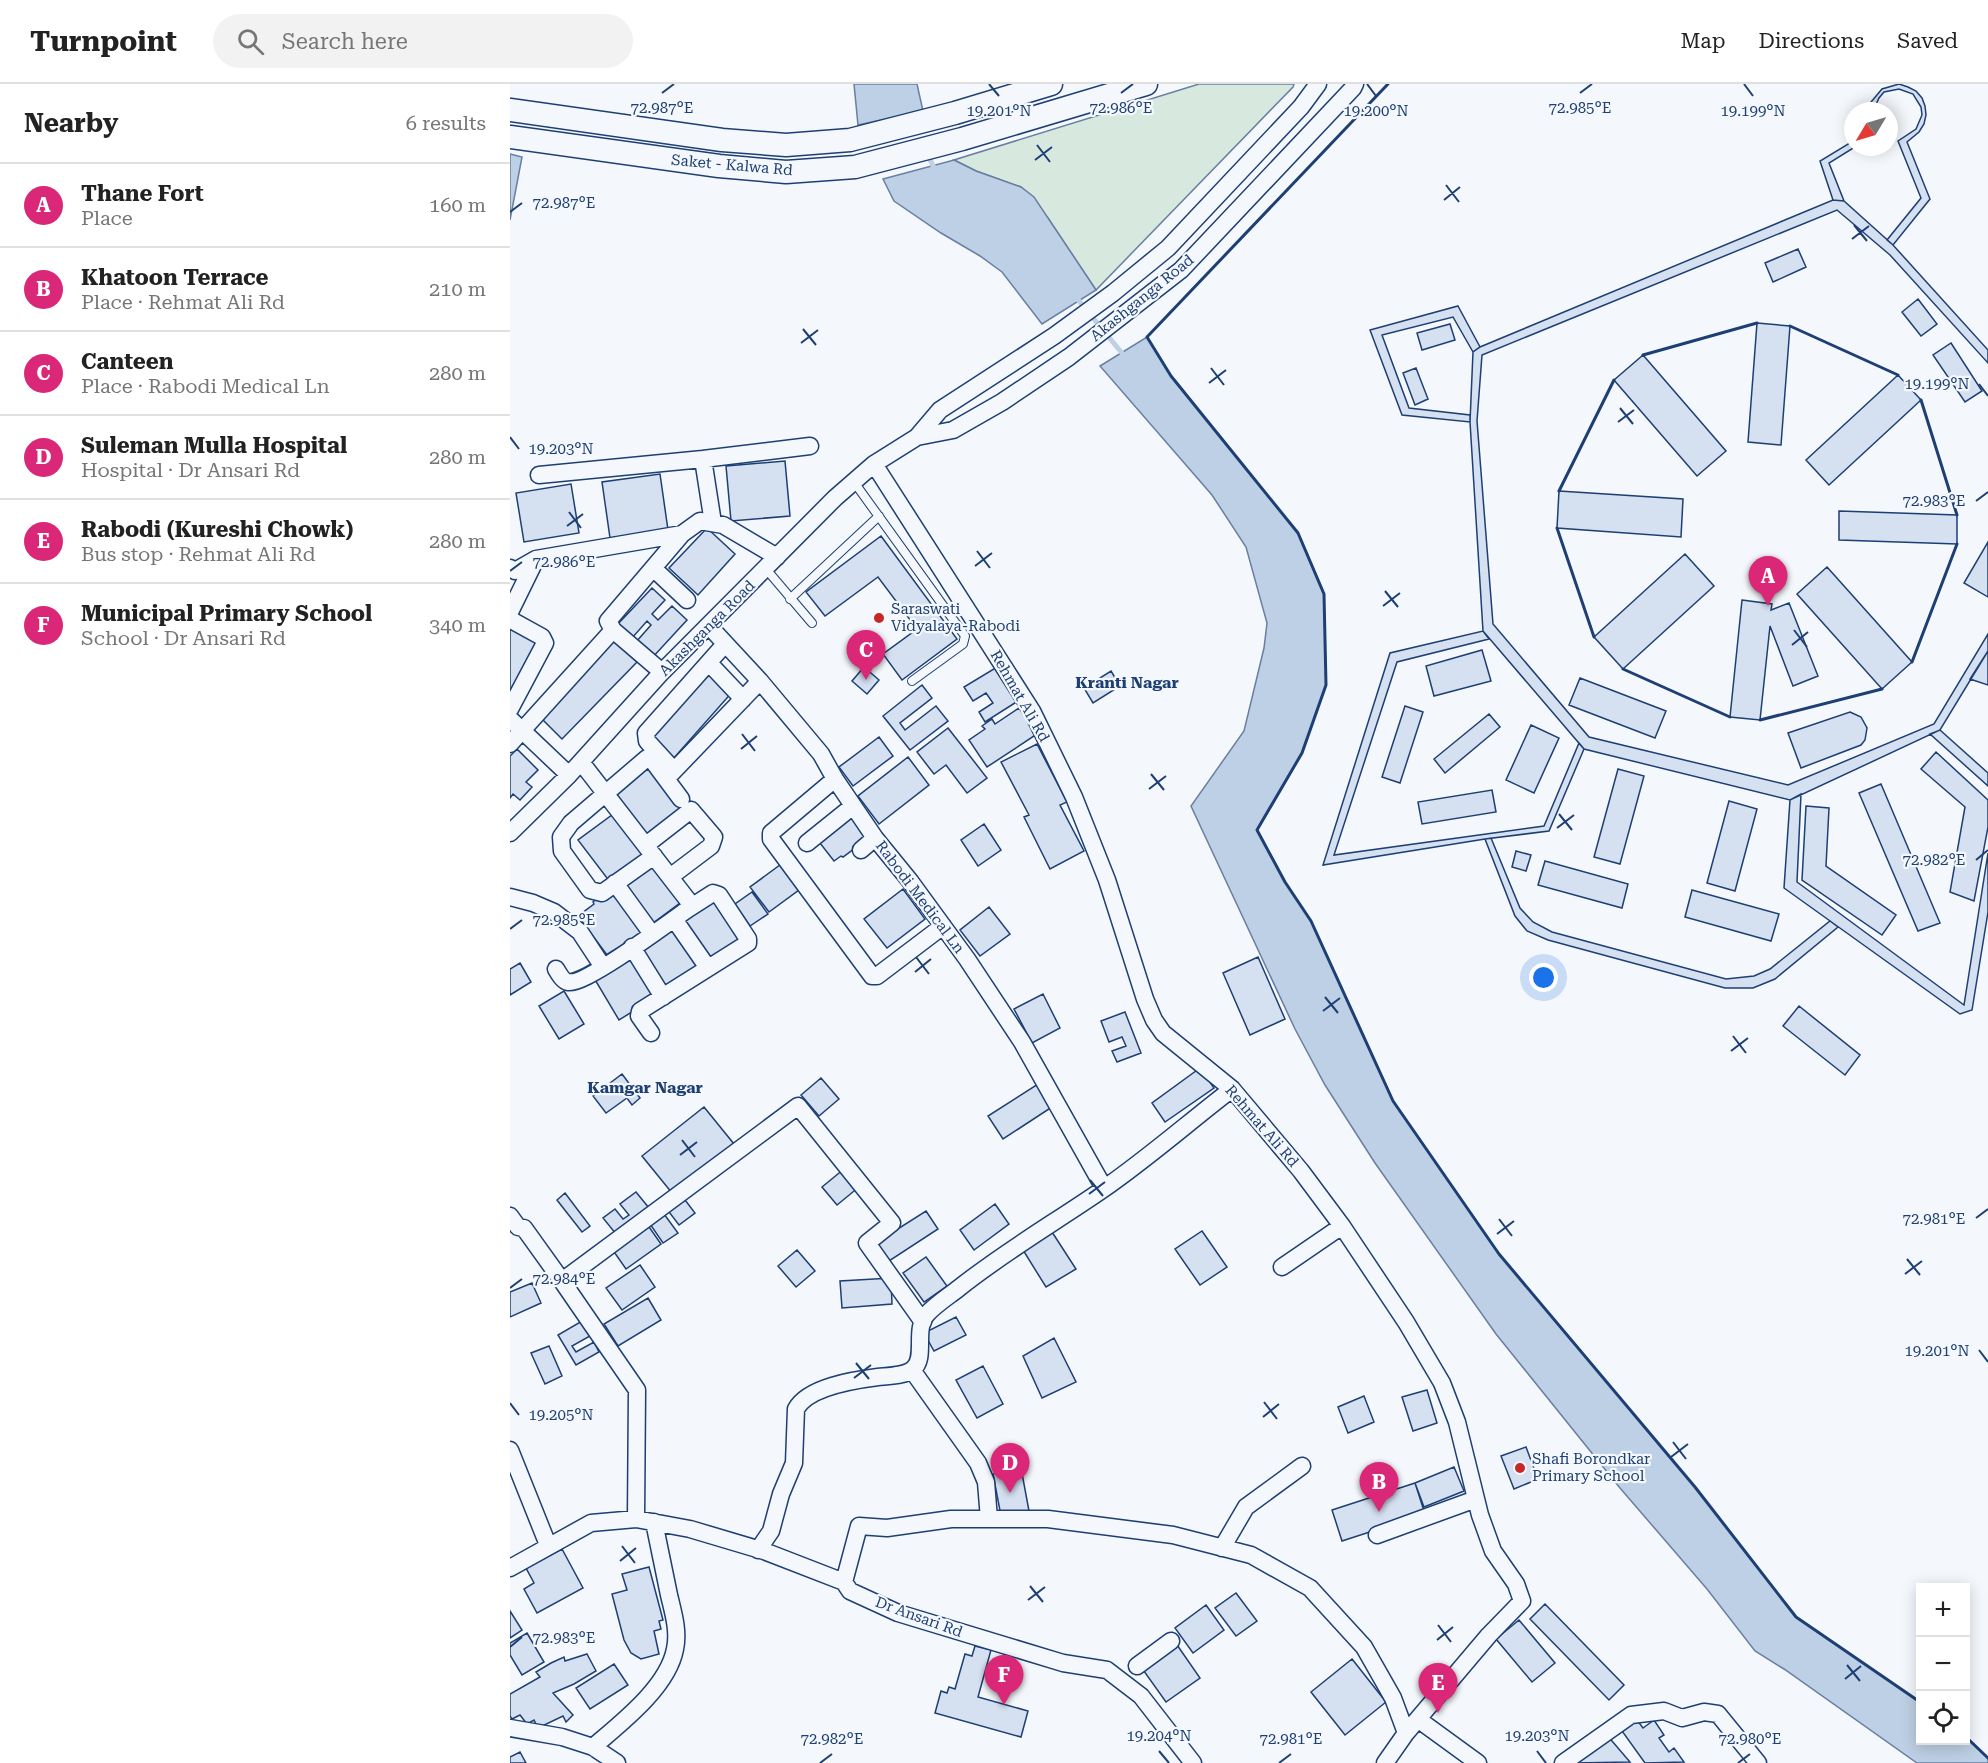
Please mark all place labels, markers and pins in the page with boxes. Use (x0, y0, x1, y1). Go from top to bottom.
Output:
pin: A (1748, 556, 1788, 606)
place label: Saraswati Vidyalaya-Rabodi (891, 600, 1020, 635)
marker: Saraswati Vidyalaya-Rabodi (872, 611, 886, 625)
pin: C (846, 630, 886, 680)
pin: D (990, 1444, 1030, 1493)
place label: Shafi Borondkar Primary School (1532, 1450, 1650, 1485)
marker: Shafi Borondkar Primary School (1513, 1461, 1527, 1475)
pin: B (1360, 1462, 1398, 1512)
pin: F (984, 1656, 1024, 1705)
pin: E (1418, 1664, 1458, 1713)

